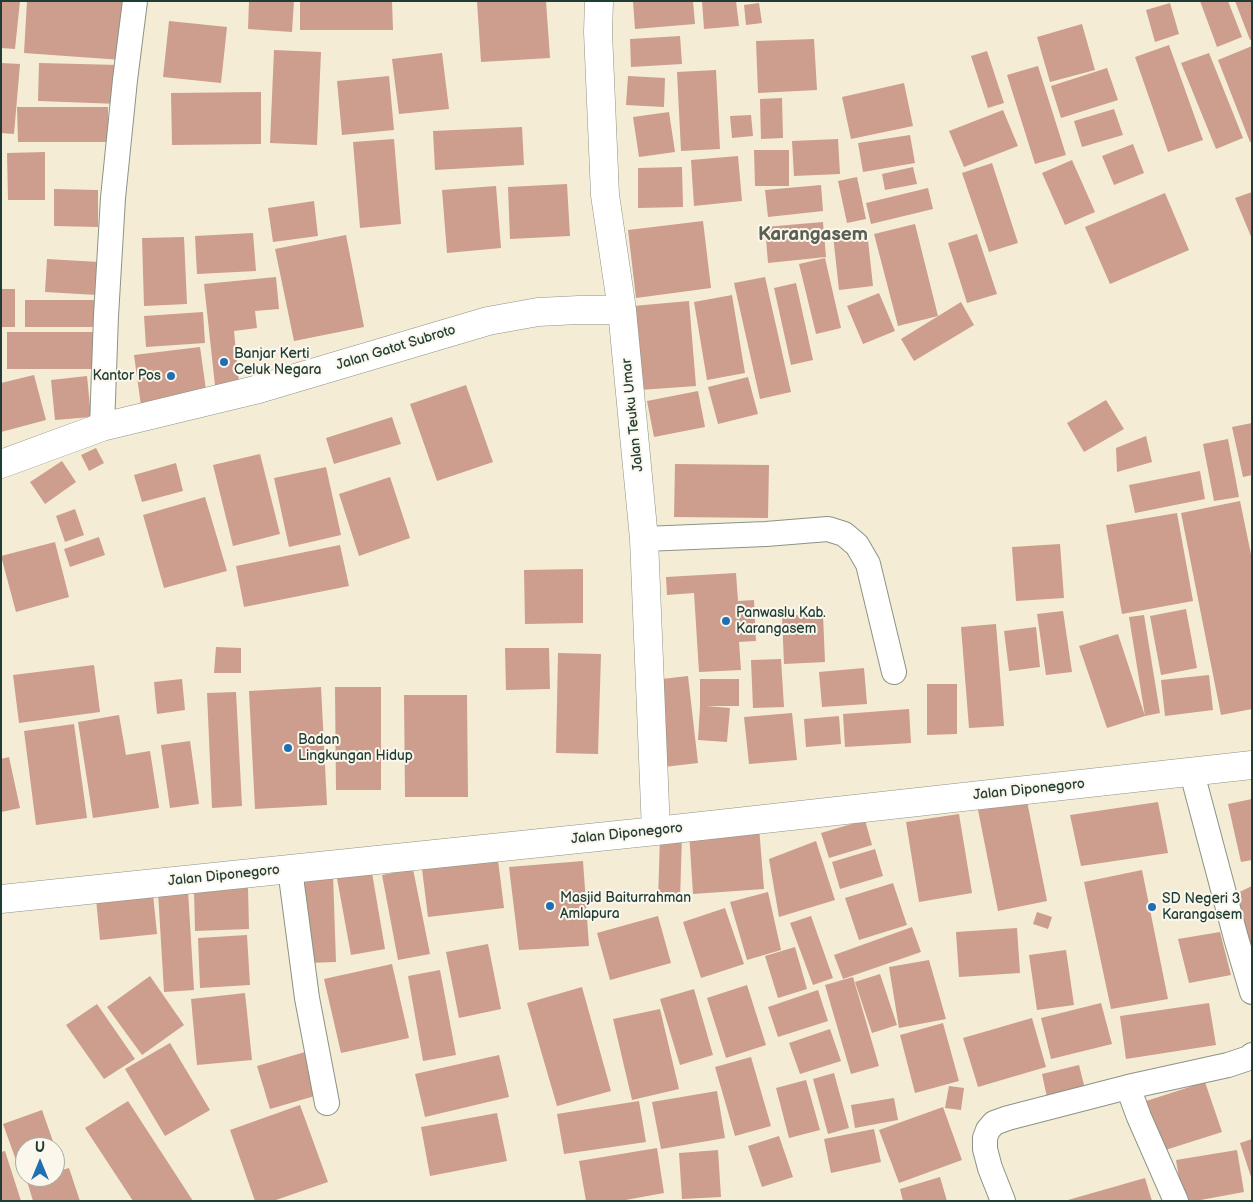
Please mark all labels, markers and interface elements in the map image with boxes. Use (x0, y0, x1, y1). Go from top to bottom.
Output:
district label: Karangasem (758, 224, 868, 246)
street label: Jalan Gatot Subroto (334, 322, 458, 374)
place label: Banjar Kerti Celuk Negara (234, 346, 321, 378)
marker: Banjar Kerti Celuk Negara (218, 356, 230, 368)
street label: Jalan Teuku Umar (619, 358, 647, 472)
place label: Kantor Pos (93, 368, 161, 384)
marker: Kantor Pos (165, 370, 177, 382)
place label: Panwaslu Kab. Karangasem (736, 605, 826, 638)
marker: Panwaslu Kab. Karangasem (720, 615, 732, 627)
place label: Badan Lingkungan Hidup (298, 732, 413, 764)
marker: Badan Lingkungan Hidup (282, 742, 294, 754)
street label: Jalan Diponegoro (972, 776, 1086, 804)
street label: Jalan Diponegoro (570, 820, 684, 848)
street label: Jalan Diponegoro (167, 862, 281, 890)
place label: Masjid Baiturrahman Amlapura (560, 890, 691, 922)
place label: SD Negeri 3 Karangasem (1162, 891, 1242, 924)
marker: Masjid Baiturrahman Amlapura (544, 900, 556, 912)
marker: SD Negeri 3 Karangasem (1146, 901, 1158, 913)
north arrow (15, 1137, 65, 1187)
text: U (35, 1139, 45, 1156)

